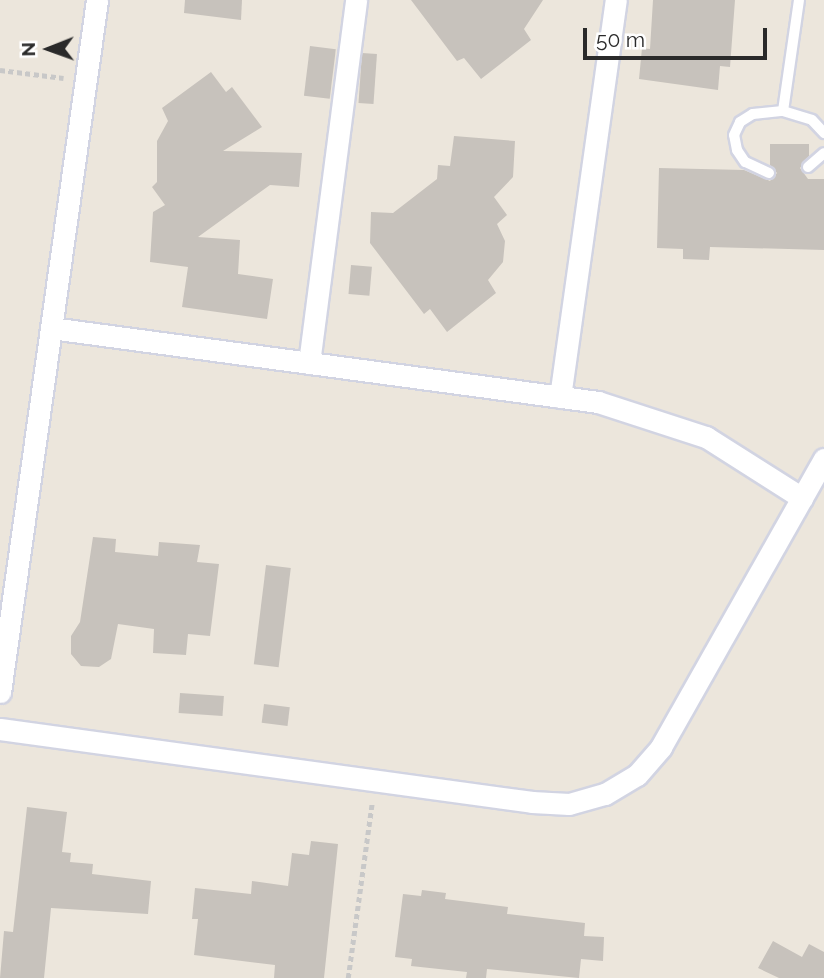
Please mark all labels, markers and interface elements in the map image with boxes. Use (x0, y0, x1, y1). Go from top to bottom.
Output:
north arrow (14, 14, 84, 84)
scale bar (586, 14, 770, 58)
text: 50 m (596, 27, 645, 52)
text: N (17, 42, 39, 57)

